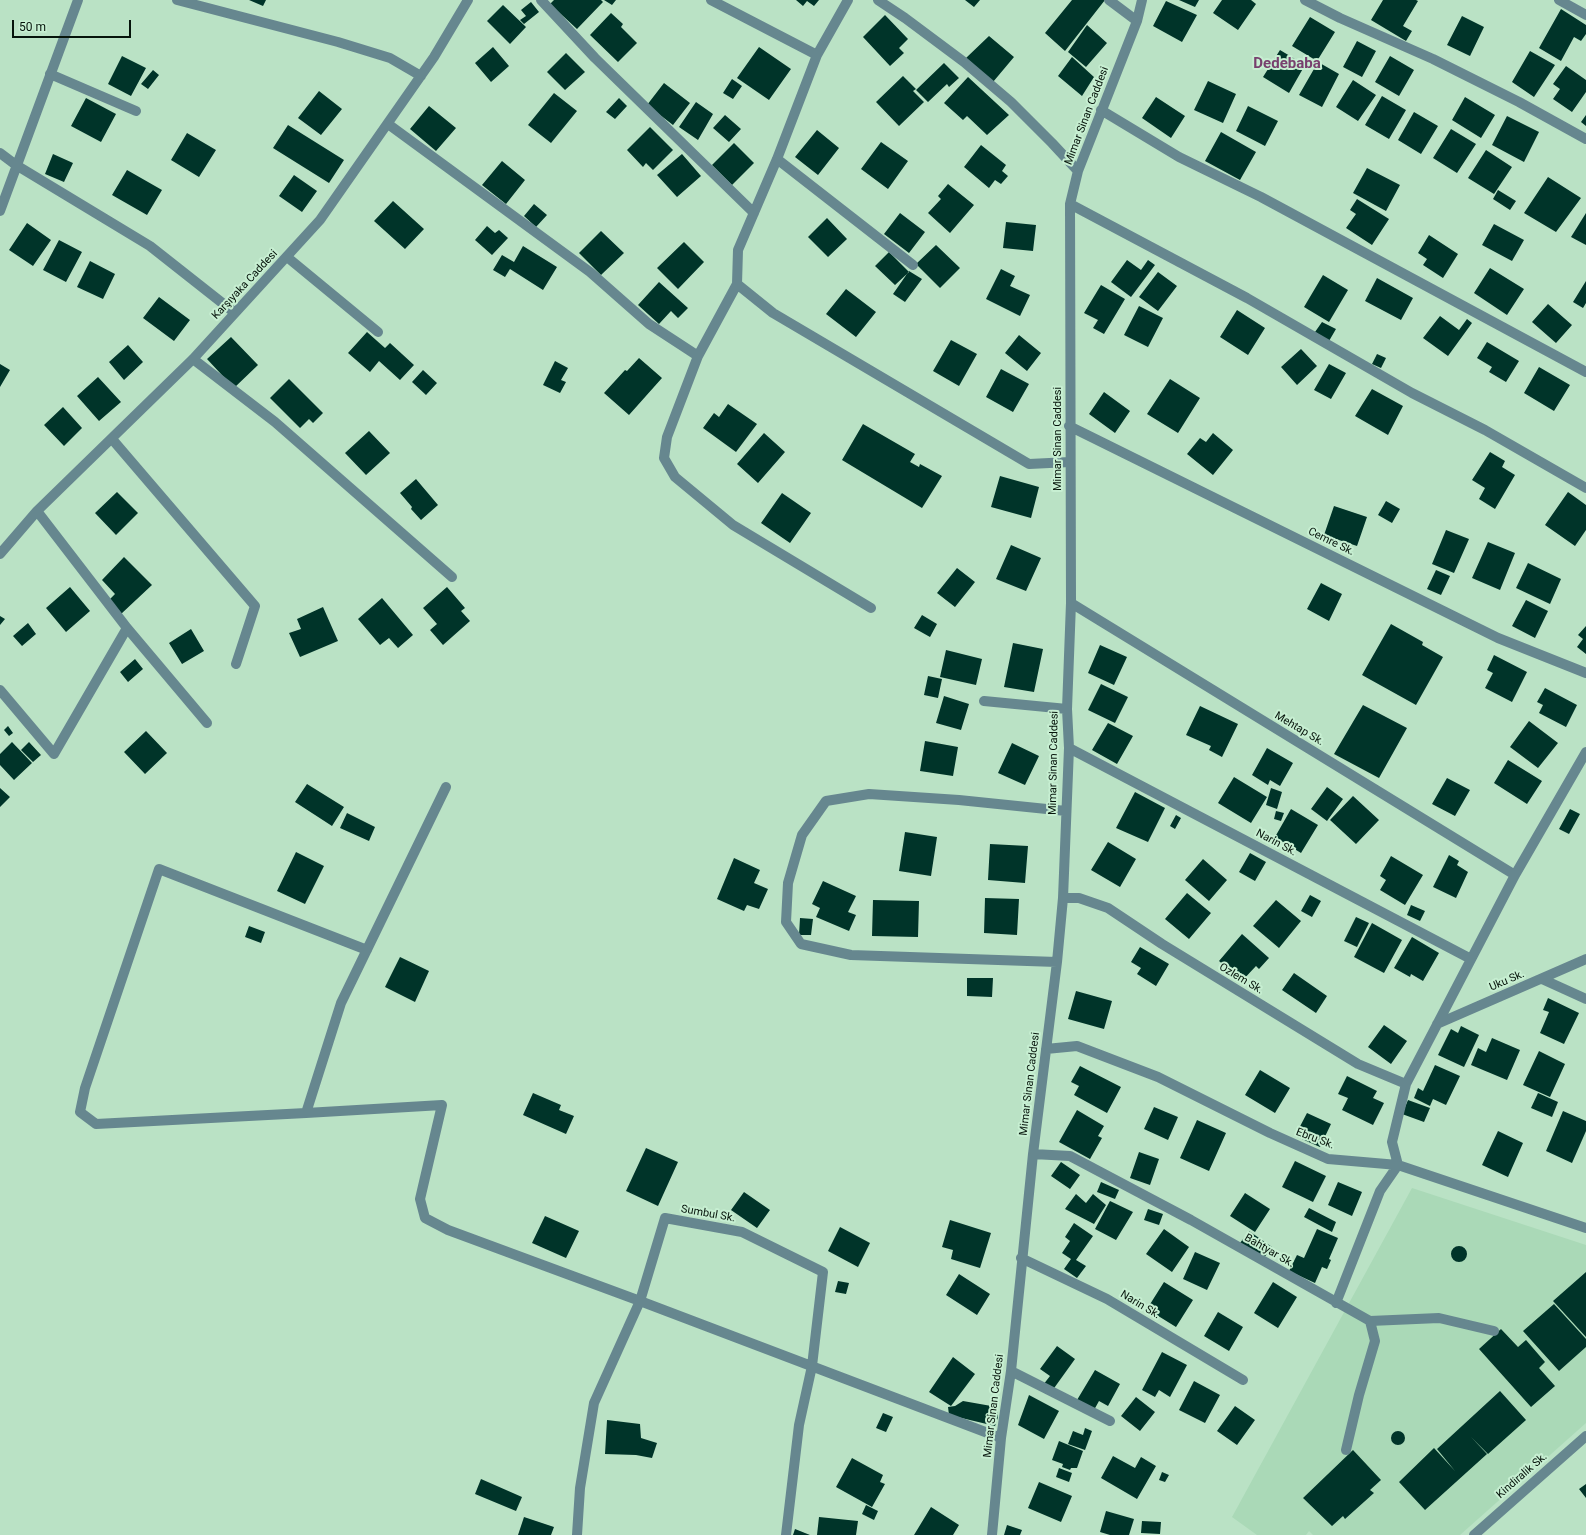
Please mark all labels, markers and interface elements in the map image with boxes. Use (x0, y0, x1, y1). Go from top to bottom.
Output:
scale bar (14, 12, 133, 38)
text: 50 m (19, 20, 46, 34)
district label: Dedebaba (1253, 55, 1321, 73)
street label: Mimar Sinan Caddesi (1062, 65, 1112, 167)
street label: Karşıyaka Caddesi (209, 248, 281, 322)
street label: Mimar Sinan Caddesi (1051, 387, 1065, 491)
street label: Cemre Sk. (1306, 525, 1356, 559)
street label: Mehtap Sk. (1272, 709, 1326, 749)
street label: Mimar Sinan Caddesi (1046, 711, 1062, 815)
street label: Narin Sk. (1253, 827, 1299, 859)
street label: Ozlem Sk. (1217, 961, 1265, 997)
street label: Uku Sk. (1488, 968, 1526, 994)
street label: Mimar Sinan Caddesi (1017, 1032, 1043, 1136)
street label: Ebru Sk. (1294, 1126, 1336, 1152)
street label: Sumbul Sk. (680, 1203, 736, 1225)
street label: Bahtyar Sk. (1242, 1232, 1296, 1270)
street label: Narin Sk. (1118, 1288, 1162, 1322)
street label: Mimar Sinan Caddesi (981, 1354, 1007, 1458)
street label: Kindiralik Sk. (1494, 1450, 1550, 1502)

